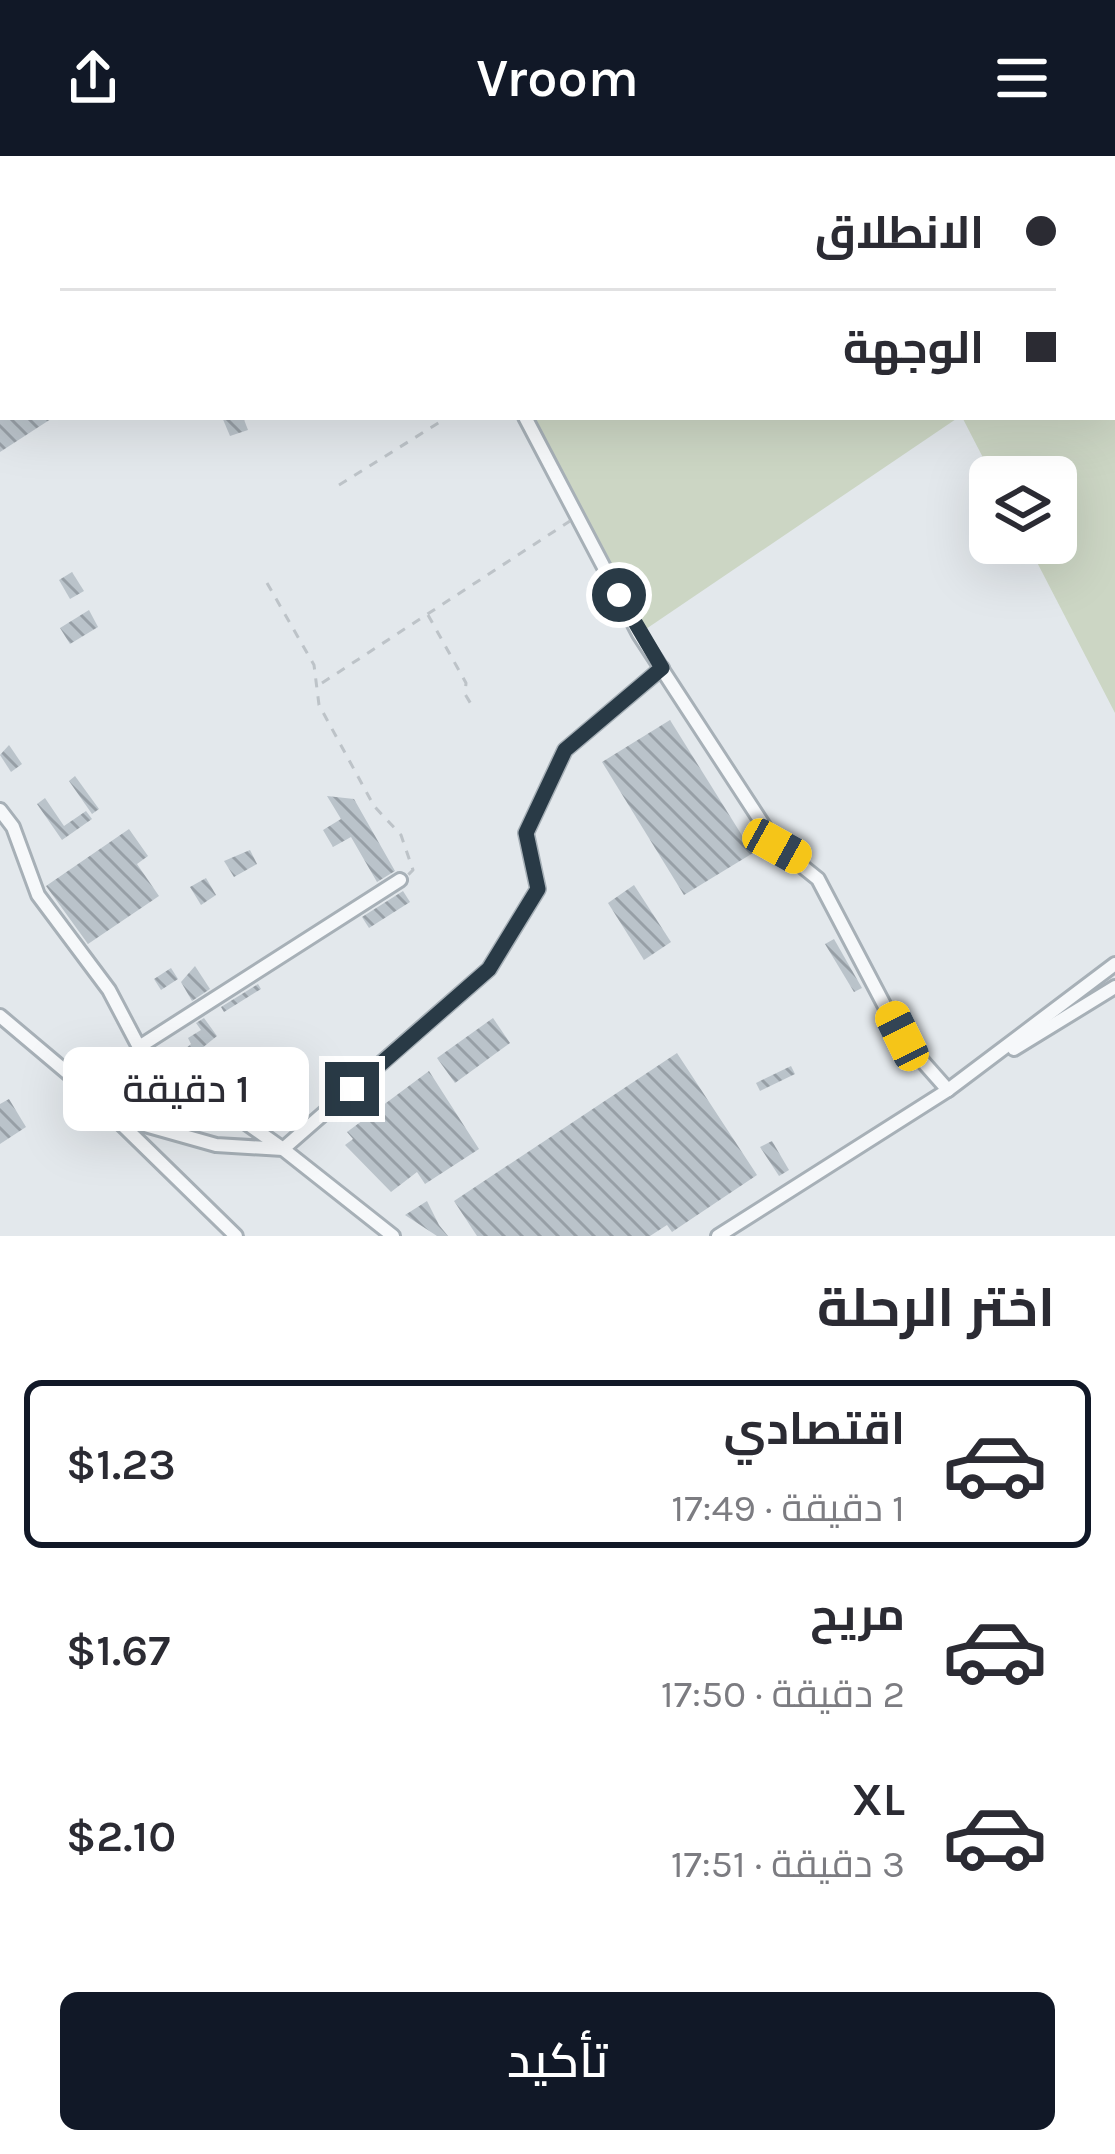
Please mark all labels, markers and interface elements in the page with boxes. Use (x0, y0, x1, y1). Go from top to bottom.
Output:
icon: share (60, 45, 126, 111)
icon: menu (989, 45, 1055, 111)
text: Vroom (476, 46, 639, 110)
text: الانطلاق (815, 207, 984, 259)
text: الوجهة (843, 322, 984, 374)
map controls (969, 456, 1077, 564)
button: layers (969, 456, 1077, 564)
route start (592, 568, 646, 622)
car (737, 813, 817, 879)
car (870, 996, 934, 1076)
callout: 1 دقيقة (64, 1047, 310, 1131)
route end (325, 1062, 379, 1116)
text: 1 دقيقة (122, 1066, 250, 1112)
text: اختر الرحلة (817, 1276, 1055, 1340)
text: اقتصادي (724, 1403, 905, 1455)
icon: car (941, 1410, 1049, 1518)
text: $1.23 (66, 1438, 176, 1490)
text: 1 دقيقة · 17:49 (671, 1485, 905, 1531)
text: مريح (810, 1589, 905, 1641)
icon: car (941, 1596, 1049, 1704)
text: $1.67 (66, 1624, 170, 1676)
text: 2 دقيقة · 17:50 (661, 1671, 905, 1717)
text: XL (852, 1774, 905, 1826)
icon: car (941, 1782, 1049, 1890)
text: $2.10 (66, 1810, 176, 1862)
text: 3 دقيقة · 17:51 (671, 1841, 905, 1887)
button: تأكيد (60, 1992, 1055, 2130)

